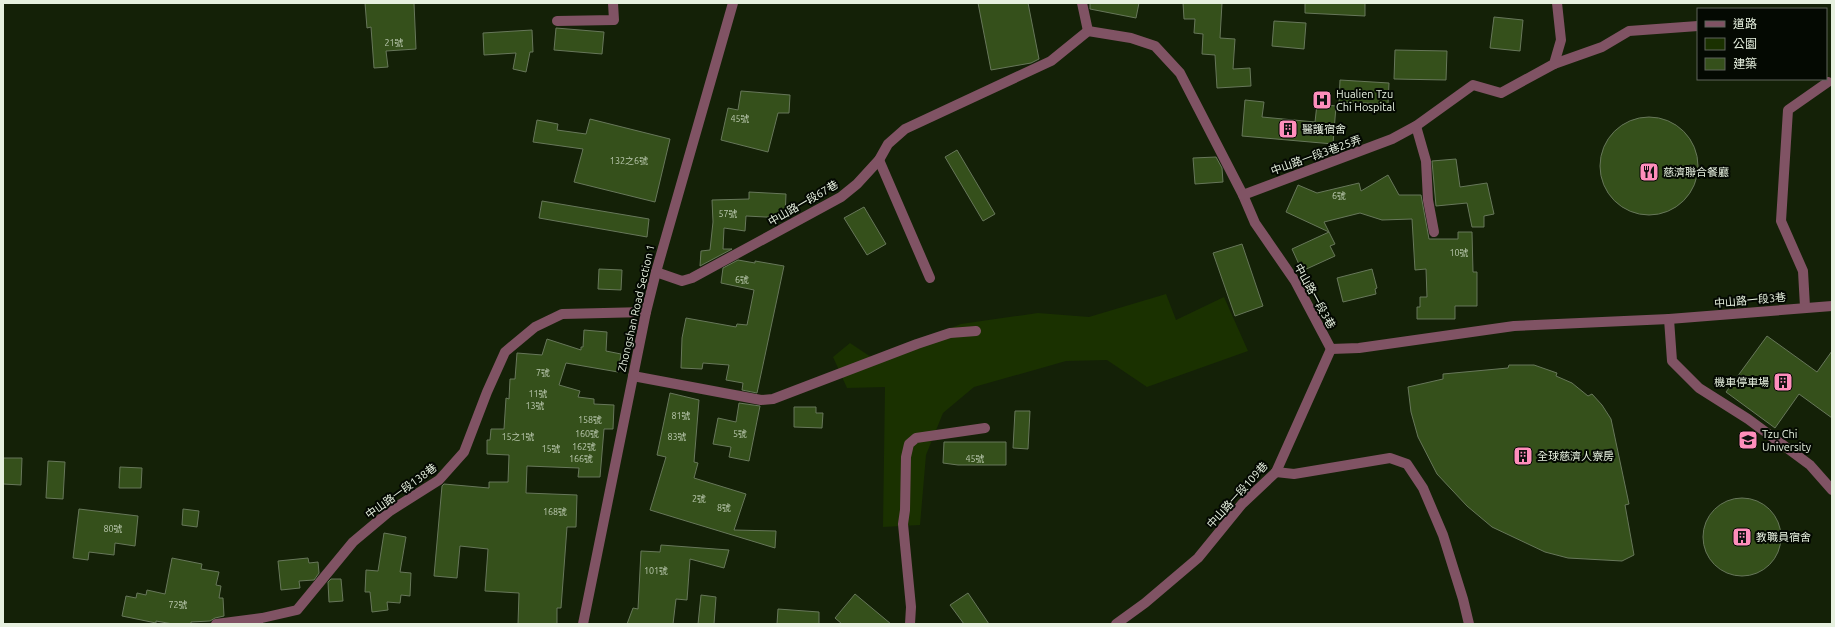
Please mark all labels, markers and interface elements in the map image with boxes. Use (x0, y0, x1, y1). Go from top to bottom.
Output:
legend (1697, 8, 1827, 80)
text: 道路 (1733, 17, 1757, 30)
text: 公園 (1733, 37, 1757, 50)
house number: 21號 (384, 38, 404, 48)
text: 建築 (1733, 57, 1757, 70)
place label: Hualien Tzu Chi Hospital (1336, 88, 1395, 113)
hospital icon: Hualien Tzu Chi Hospital (1311, 89, 1333, 111)
house number: 45號 (730, 114, 750, 124)
building icon: 醫護宿舍 (1277, 118, 1299, 140)
place label: 醫護宿舍 (1302, 123, 1346, 135)
street label: 中山路一段3巷25弄 (1269, 133, 1363, 177)
house number: 132之6號 (610, 156, 648, 166)
restaurant icon: 慈濟聯合餐廳 (1638, 161, 1660, 183)
place label: 慈濟聯合餐廳 (1663, 166, 1729, 178)
street label: 中山路一段67巷 (766, 178, 840, 228)
house number: 6號 (1332, 191, 1346, 201)
house number: 57號 (718, 209, 738, 219)
street label: Zhongshan Road Section 1 (615, 243, 657, 373)
house number: 10號 (1449, 248, 1469, 258)
street label: 中山路一段3巷 (1292, 262, 1338, 330)
house number: 6號 (735, 275, 749, 285)
street label: 中山路一段3巷 (1714, 291, 1786, 309)
house number: 7號 (536, 368, 550, 378)
building icon: 機車停車場 (1772, 371, 1794, 393)
place label: 機車停車場 (1714, 376, 1769, 388)
house number: 11號 (528, 389, 548, 399)
house number: 13號 (525, 401, 545, 411)
house number: 81號 (671, 411, 691, 421)
house number: 158號 (578, 415, 602, 425)
place label: Tzu Chi University (1762, 428, 1812, 453)
house number: 160號 (575, 429, 599, 439)
house number: 5號 (733, 429, 747, 439)
school or university icon: Tzu Chi University (1737, 429, 1759, 451)
house number: 15之1號 (501, 432, 535, 442)
house number: 83號 (667, 432, 687, 442)
house number: 162號 (572, 442, 596, 452)
house number: 15號 (541, 444, 561, 454)
building icon: 全球慈濟人寮房 (1512, 445, 1534, 467)
place label: 全球慈濟人寮房 (1537, 450, 1614, 462)
house number: 166號 (569, 454, 593, 464)
house number: 45號 (965, 454, 985, 464)
street label: 中山路一段109巷 (1204, 460, 1270, 530)
street label: 中山路一段138巷 (363, 461, 439, 521)
house number: 2號 (692, 494, 706, 504)
house number: 8號 (717, 503, 731, 513)
house number: 168號 (543, 507, 567, 517)
house number: 80號 (103, 524, 123, 534)
building icon: 教職員宿舍 (1731, 526, 1753, 548)
place label: 教職員宿舍 (1756, 531, 1811, 543)
house number: 101號 (644, 566, 668, 576)
house number: 72號 (168, 600, 188, 610)

